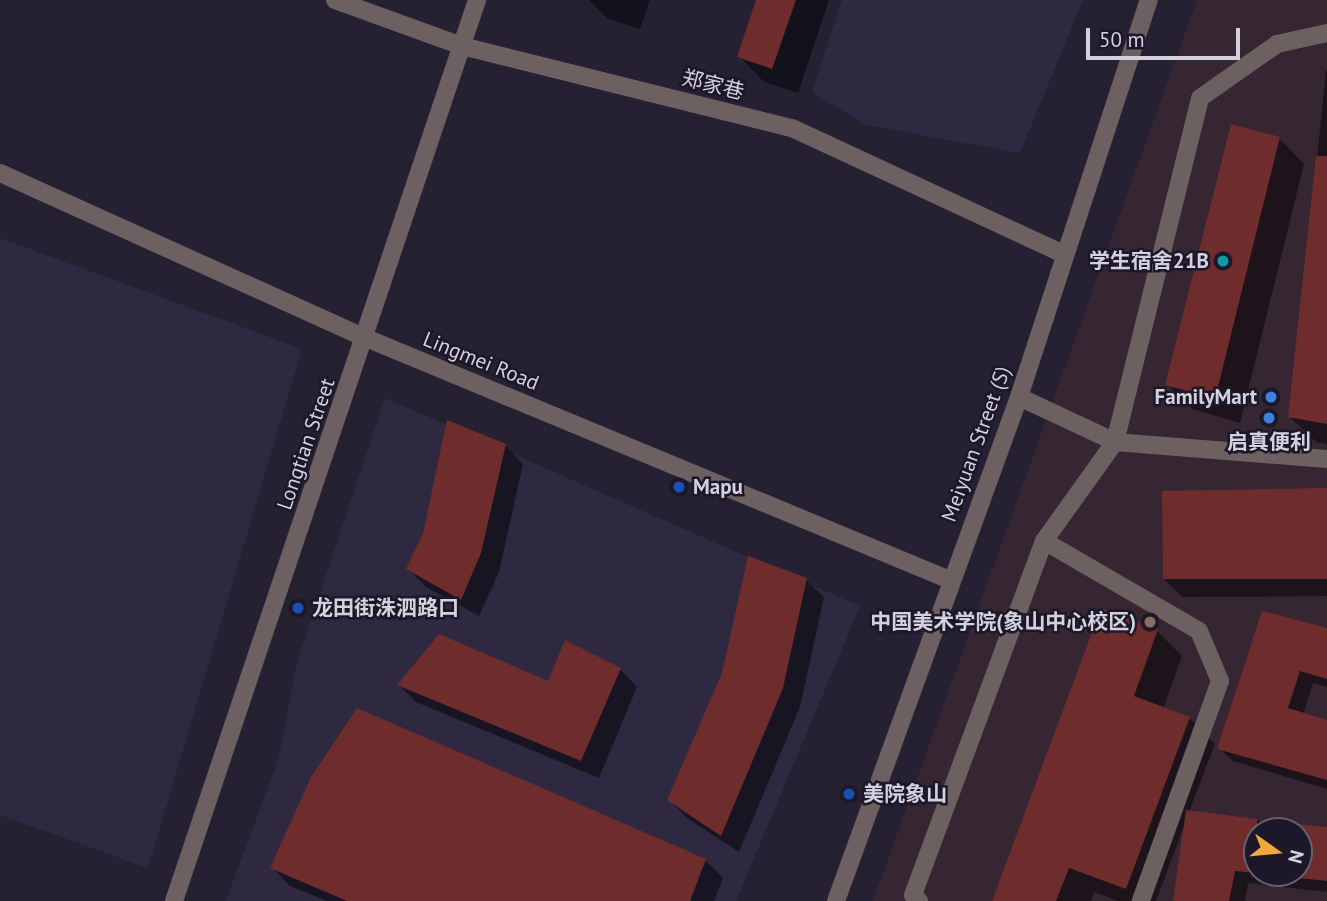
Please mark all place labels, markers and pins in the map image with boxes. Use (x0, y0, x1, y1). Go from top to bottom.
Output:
place label: 学生宿舍21B (1089, 248, 1209, 274)
marker: 学生宿舍21B (1215, 253, 1231, 269)
place label: FamilyMart (1155, 384, 1257, 410)
marker: FamilyMart (1263, 389, 1279, 405)
marker: 启真便利 (1261, 410, 1277, 426)
place label: 启真便利 (1227, 429, 1311, 455)
place label: Mapu (693, 474, 743, 500)
marker: Mapu (671, 479, 687, 495)
place label: 龙田街洙泗路口 (312, 595, 459, 621)
marker: 龙田街洙泗路口 (290, 600, 306, 616)
place label: 中国美术学院(象山中心校区) (870, 609, 1136, 635)
marker: 中国美术学院(象山中心校区) (1142, 614, 1158, 630)
place label: 美院象山 (863, 781, 947, 807)
marker: 美院象山 (841, 786, 857, 802)

